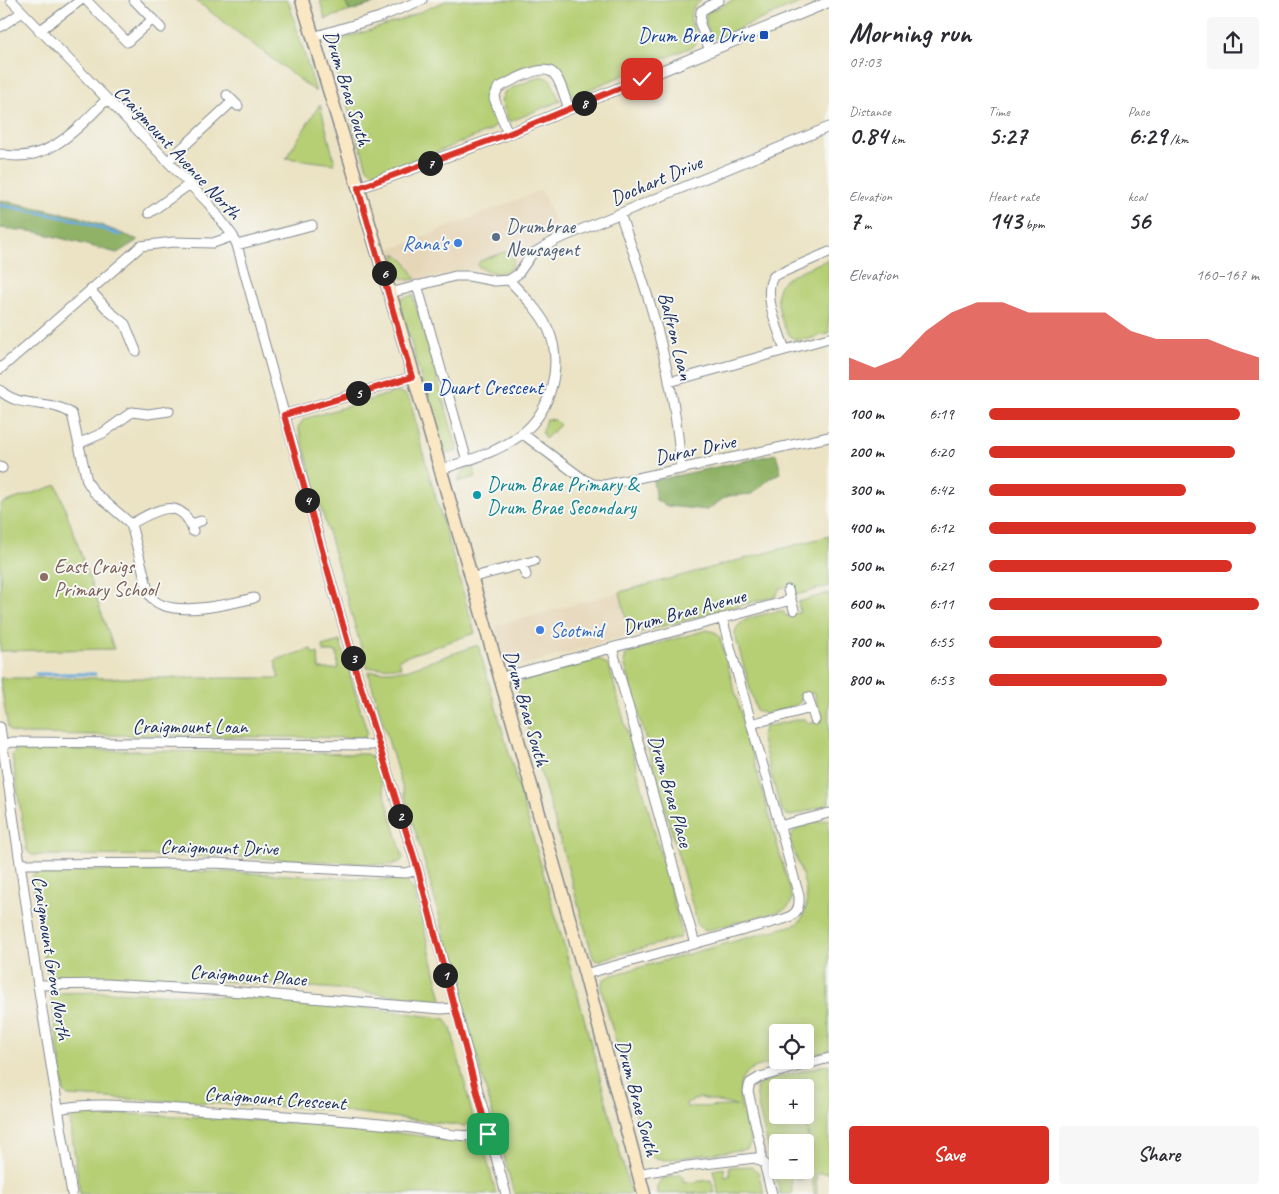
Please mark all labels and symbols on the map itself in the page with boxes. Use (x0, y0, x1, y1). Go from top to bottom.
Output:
place label: Drum Brae Drive (638, 23, 755, 48)
street label: Drum Brae South (318, 27, 377, 150)
marker: Drum Brae Drive (758, 29, 770, 41)
pin (621, 58, 663, 100)
street label: Craigmount Avenue North (109, 80, 248, 226)
pin: 8 (572, 90, 596, 116)
street label: Dochart Drive (607, 149, 707, 211)
pin: 7 (418, 150, 442, 176)
place label: Drumbrae Newsagent (506, 214, 581, 262)
place label: Rana's (403, 231, 450, 256)
marker: Drumbrae Newsagent (490, 231, 502, 243)
marker: Rana's (452, 237, 464, 249)
pin: 6 (372, 260, 396, 286)
street label: Balfron Loan (653, 290, 699, 384)
place label: Duart Crescent (438, 375, 545, 400)
pin: 5 (346, 380, 370, 406)
marker: Duart Crescent (422, 381, 434, 393)
street label: Durar Drive (652, 428, 739, 470)
place label: Drum Brae Primary & Drum Brae Secondary (487, 472, 641, 520)
pin: 4 (294, 488, 320, 512)
marker: Drum Brae Primary & Drum Brae Secondary (471, 489, 483, 501)
place label: East Craigs Primary School (54, 554, 160, 602)
marker: East Craigs Primary School (38, 571, 50, 583)
street label: Drum Brae Avenue (620, 583, 750, 640)
place label: Scotmid (550, 618, 606, 643)
marker: Scotmid (534, 624, 546, 636)
pin: 3 (340, 646, 366, 670)
street label: Drum Brae South (498, 647, 555, 770)
street label: Craigmount Loan (132, 714, 249, 739)
street label: Drum Brae Place (643, 732, 699, 851)
pin: 2 (388, 804, 412, 828)
street label: Craigmount Drive (160, 834, 280, 861)
street label: Craigmount Grove North (26, 874, 77, 1044)
street label: Craigmount Place (189, 959, 308, 992)
pin: 1 (432, 962, 458, 988)
street label: Drum Brae South (610, 1037, 665, 1160)
street label: Craigmount Crescent (204, 1081, 349, 1116)
pin (467, 1113, 509, 1155)

